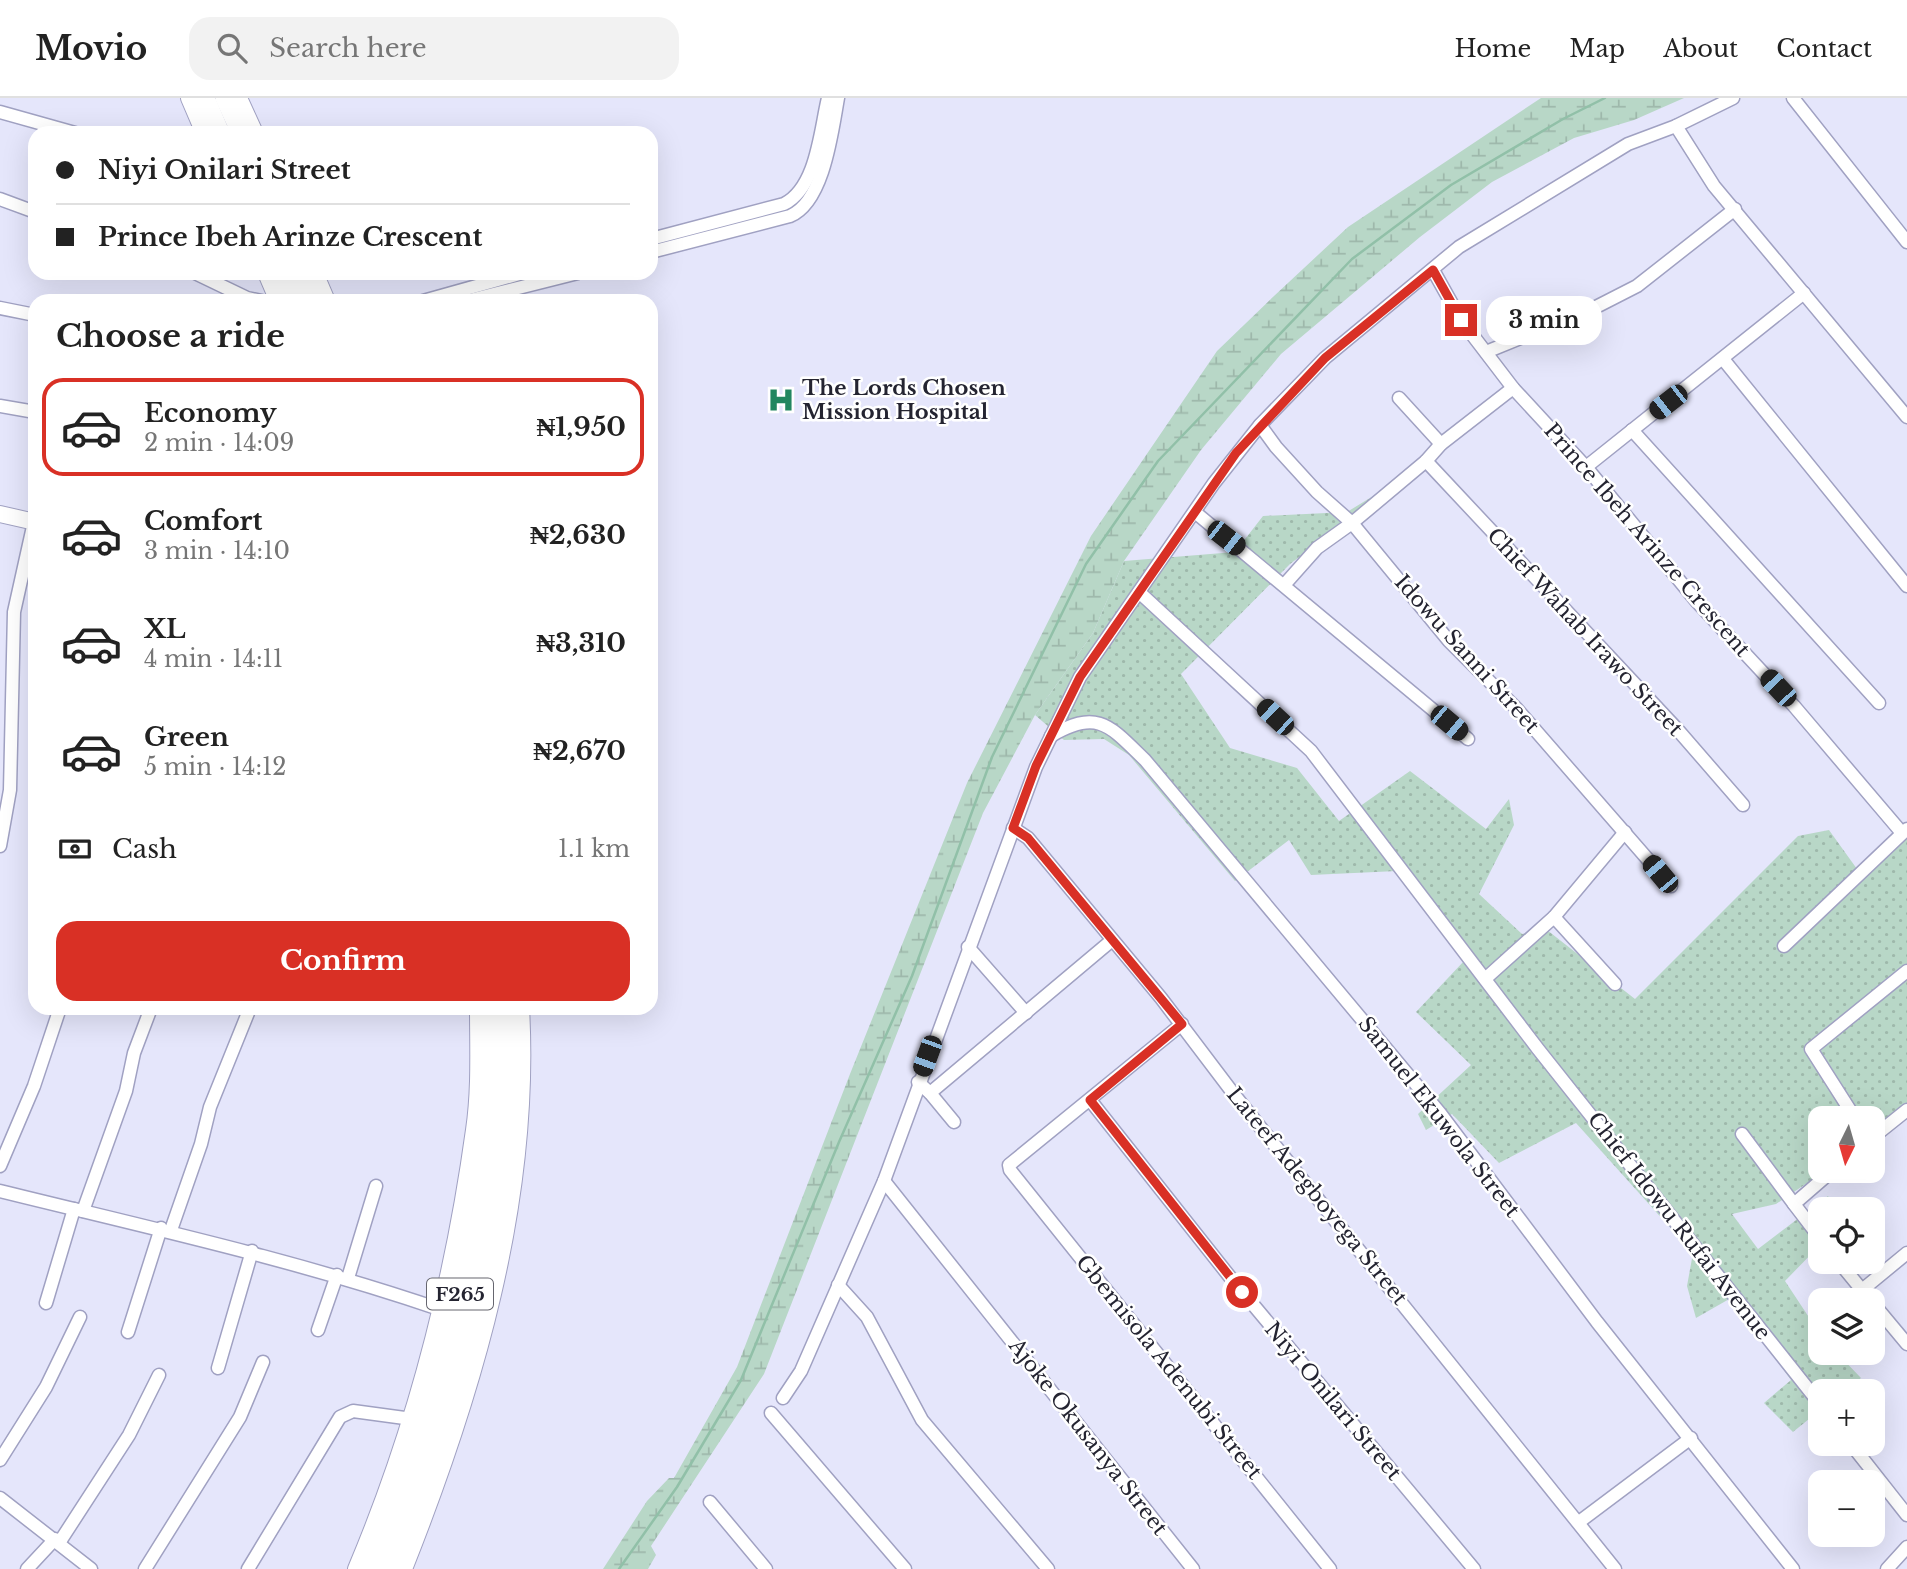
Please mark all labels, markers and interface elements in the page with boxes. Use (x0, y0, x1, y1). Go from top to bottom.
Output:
search box (189, 17, 679, 80)
text: Movio (35, 28, 147, 69)
icon: search (213, 29, 251, 67)
text: Search here (269, 32, 427, 64)
text: Home (1455, 34, 1531, 63)
text: Map (1569, 34, 1625, 63)
text: About (1663, 34, 1738, 63)
text: Contact (1776, 34, 1872, 63)
text: Niyi Onilari Street (98, 154, 351, 186)
text: Prince Ibeh Arinze Crescent (98, 221, 482, 253)
callout: 3 min (1486, 296, 1601, 344)
route end (1445, 304, 1477, 336)
text: 3 min (1508, 306, 1580, 334)
text: Choose a ride (56, 316, 285, 356)
place label: The Lords Chosen Mission Hospital (802, 375, 1006, 425)
car (1645, 381, 1692, 423)
hospital icon: The Lords Chosen Mission Hospital (766, 385, 796, 415)
icon: car (60, 396, 123, 459)
text: Economy (144, 397, 277, 429)
text: ₦1,950 (536, 411, 626, 443)
street label: Prince Ibeh Arinze Crescent (1538, 418, 1756, 662)
text: 2 min · 14:09 (144, 429, 294, 457)
icon: car (60, 504, 123, 567)
text: Comfort (144, 505, 262, 537)
car (1203, 517, 1250, 559)
text: ₦2,630 (530, 519, 626, 551)
street label: Chief Wahab Irawo Street (1482, 523, 1688, 741)
text: 3 min · 14:10 (144, 537, 290, 565)
street label: Idowu Sanni Street (1389, 569, 1545, 739)
icon: car (60, 612, 123, 675)
text: XL (144, 613, 186, 645)
text: ₦3,310 (536, 627, 626, 659)
text: 4 min · 14:11 (144, 645, 283, 673)
car (1756, 665, 1801, 711)
car (1253, 695, 1298, 739)
car (1427, 701, 1472, 745)
icon: car (60, 720, 123, 783)
text: Green (144, 721, 229, 753)
text: ₦2,670 (533, 735, 626, 767)
text: 5 min · 14:12 (144, 753, 287, 781)
icon: cash (56, 830, 94, 868)
text: Cash (112, 833, 177, 865)
text: 1.1 km (558, 835, 630, 863)
car (1639, 851, 1682, 897)
button: Confirm (56, 921, 630, 1001)
street label: Samuel Ekuwola Street (1353, 1011, 1525, 1223)
car (910, 1033, 945, 1079)
street label: Lateef Adegboyega Street (1221, 1082, 1413, 1310)
north arrow (1808, 1106, 1885, 1183)
map controls (1808, 1106, 1885, 1547)
street label: Chief Idowu Rufai Avenue (1582, 1107, 1776, 1345)
button: locate (1808, 1197, 1885, 1274)
street label: Gbemisola Adenubi Street (1070, 1250, 1268, 1484)
route start (1226, 1276, 1258, 1308)
road number: F265 (427, 1278, 493, 1310)
button: layers (1808, 1288, 1885, 1365)
street label: Niyi Onilari Street (1259, 1317, 1407, 1485)
street label: Ajoke Okusanya Street (1003, 1333, 1173, 1540)
button: + (1808, 1379, 1885, 1456)
button: − (1808, 1470, 1885, 1547)

